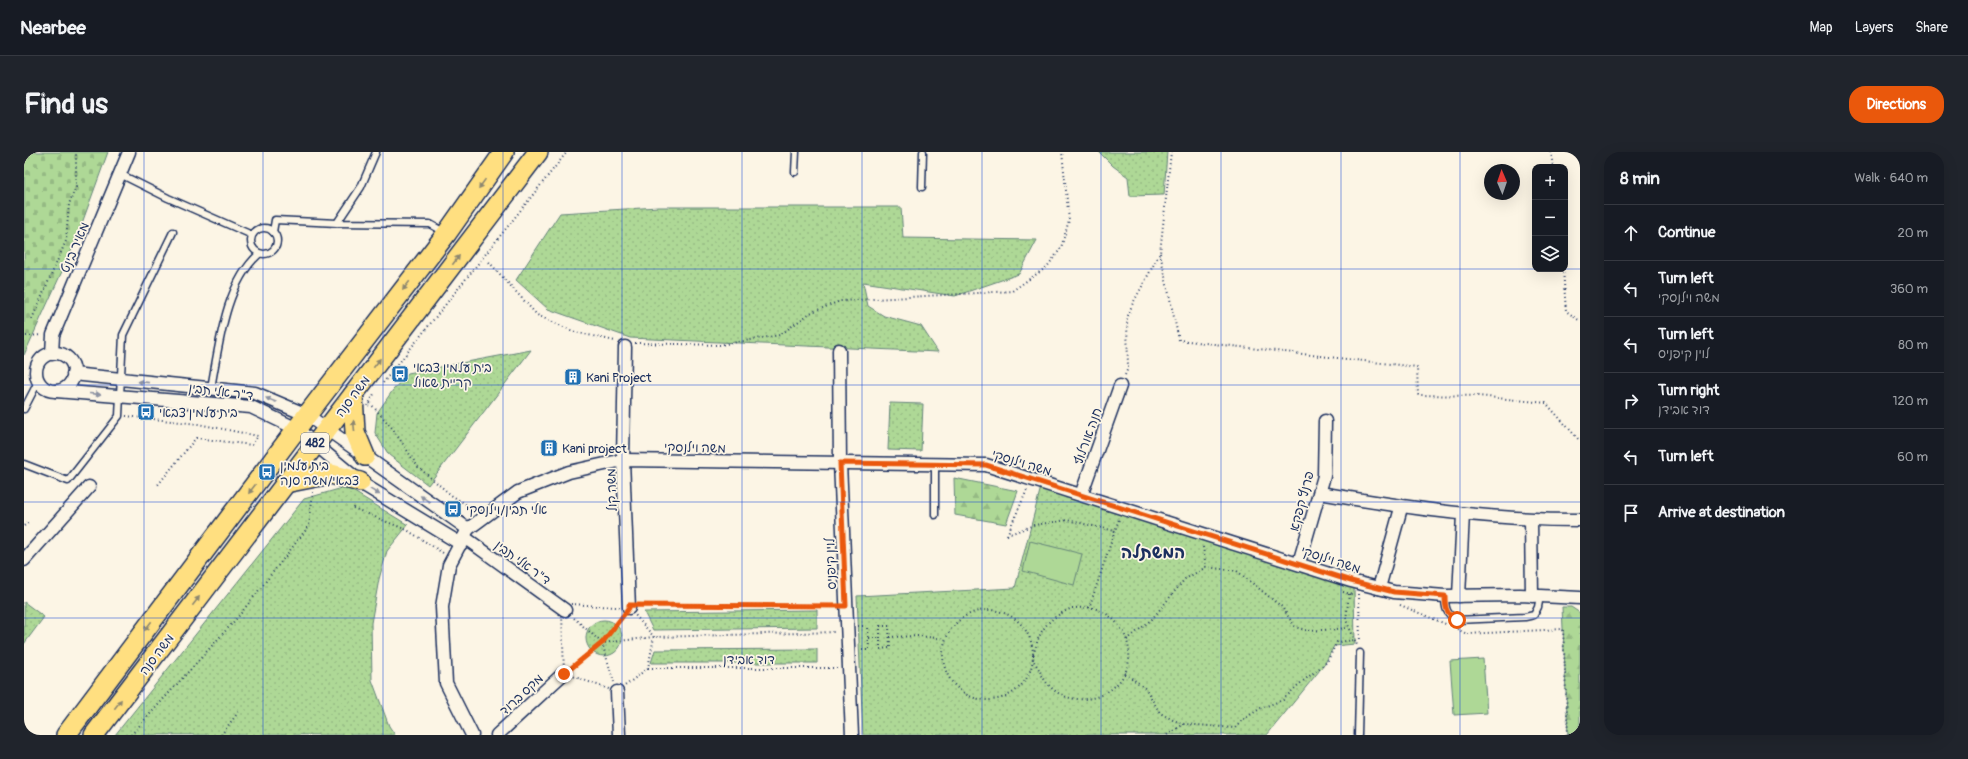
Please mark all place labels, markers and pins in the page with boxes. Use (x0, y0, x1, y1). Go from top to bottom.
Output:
place label: בית עלמין צבאי קריית שאול (413, 360, 492, 391)
bus stop icon: בית עלמין צבאי קריית שאול (390, 364, 410, 384)
building icon: Kani Project (563, 367, 583, 387)
place label: Kani Project (586, 370, 652, 386)
bus stop icon: בית עלמין צבאי (136, 402, 156, 422)
place label: בית עלמין צבאי (159, 405, 238, 421)
building icon: Kani project (539, 438, 559, 458)
place label: Kani project (562, 441, 627, 457)
place label: בית עלמין צבאי/משה סנה (280, 458, 359, 489)
bus stop icon: בית עלמין צבאי/משה סנה (257, 462, 277, 482)
bus stop icon: אלי תבין/וילנסקי (443, 499, 463, 519)
place label: אלי תבין/וילנסקי (466, 502, 547, 518)

